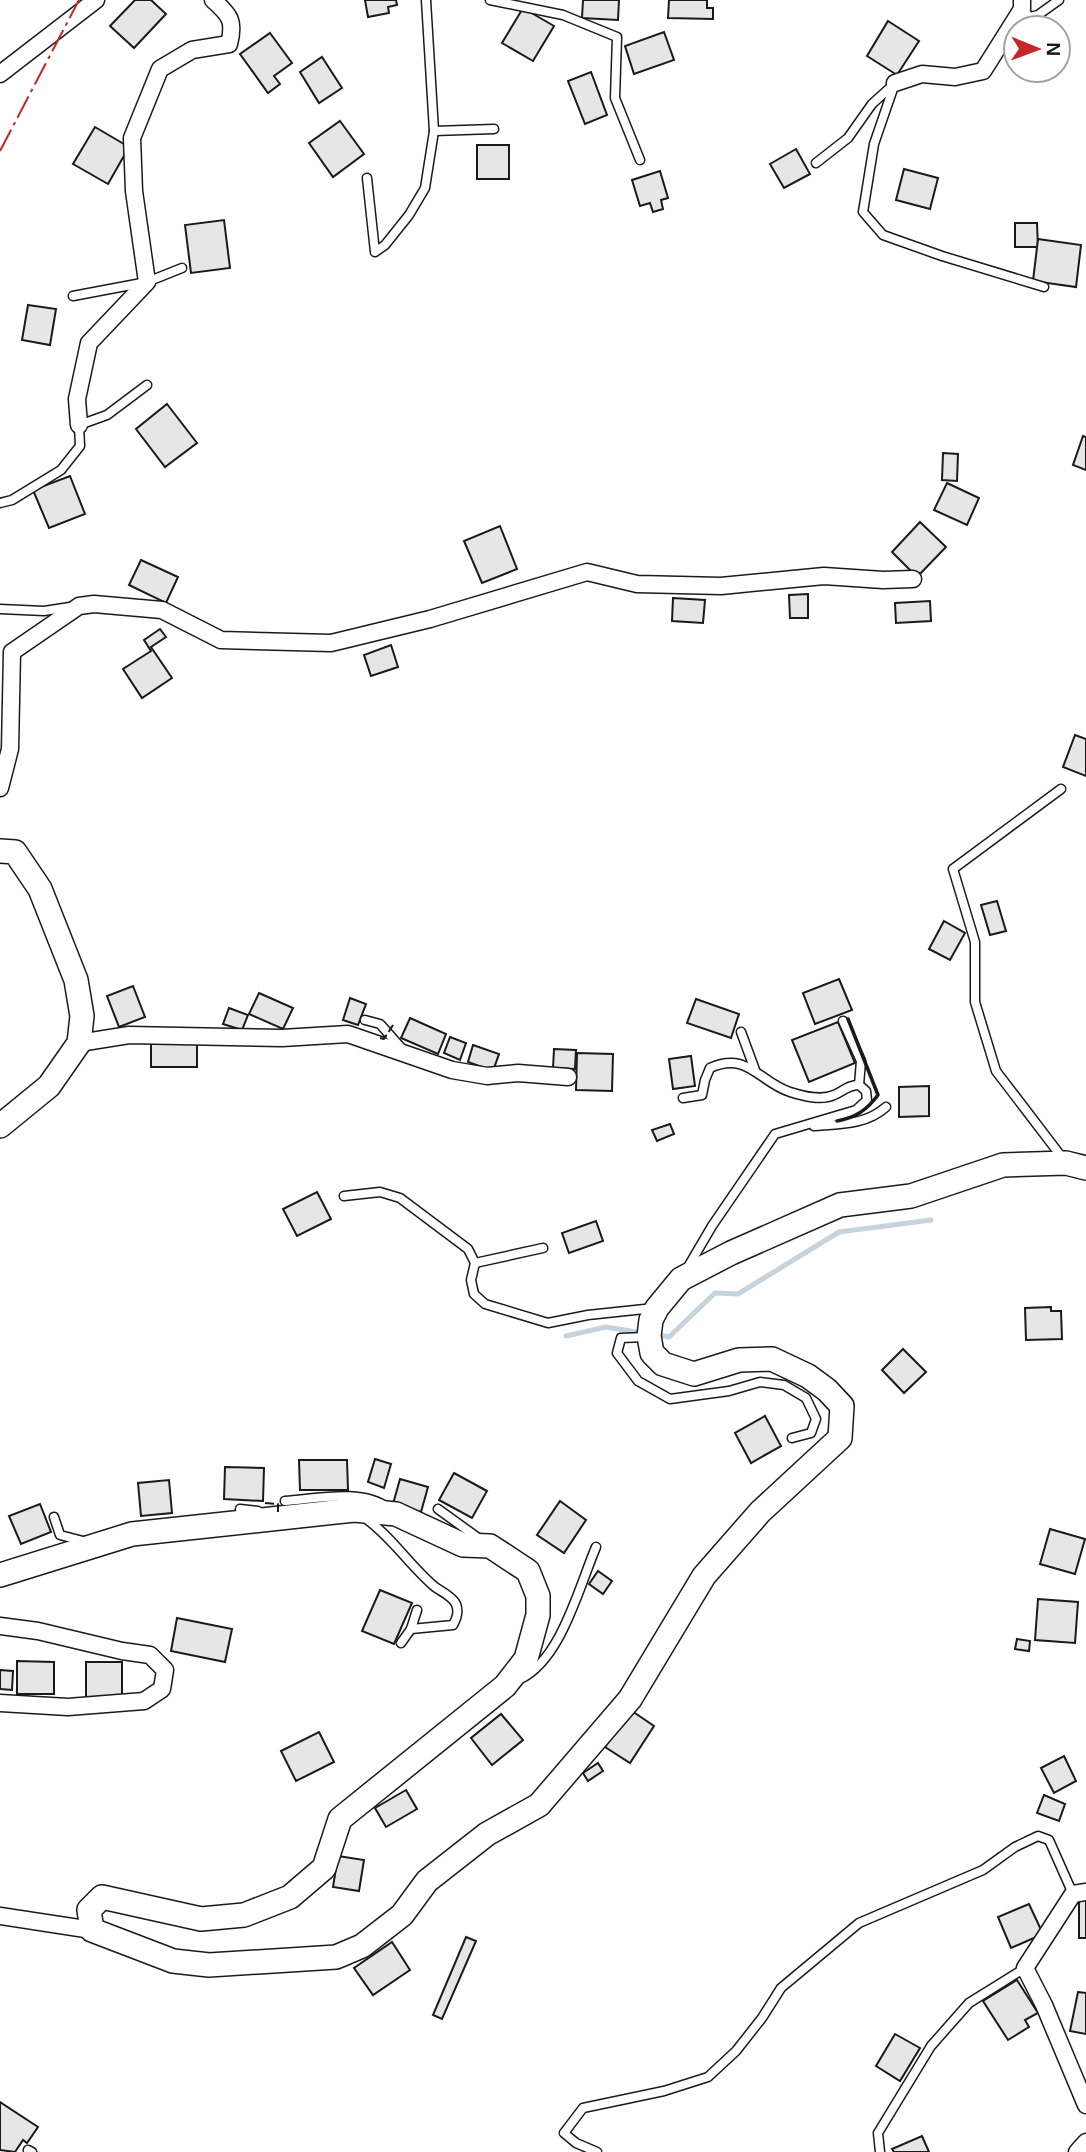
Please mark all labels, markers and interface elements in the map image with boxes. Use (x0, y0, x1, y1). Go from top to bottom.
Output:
north arrow (1002, 14, 1072, 84)
text: N (1043, 42, 1064, 56)

